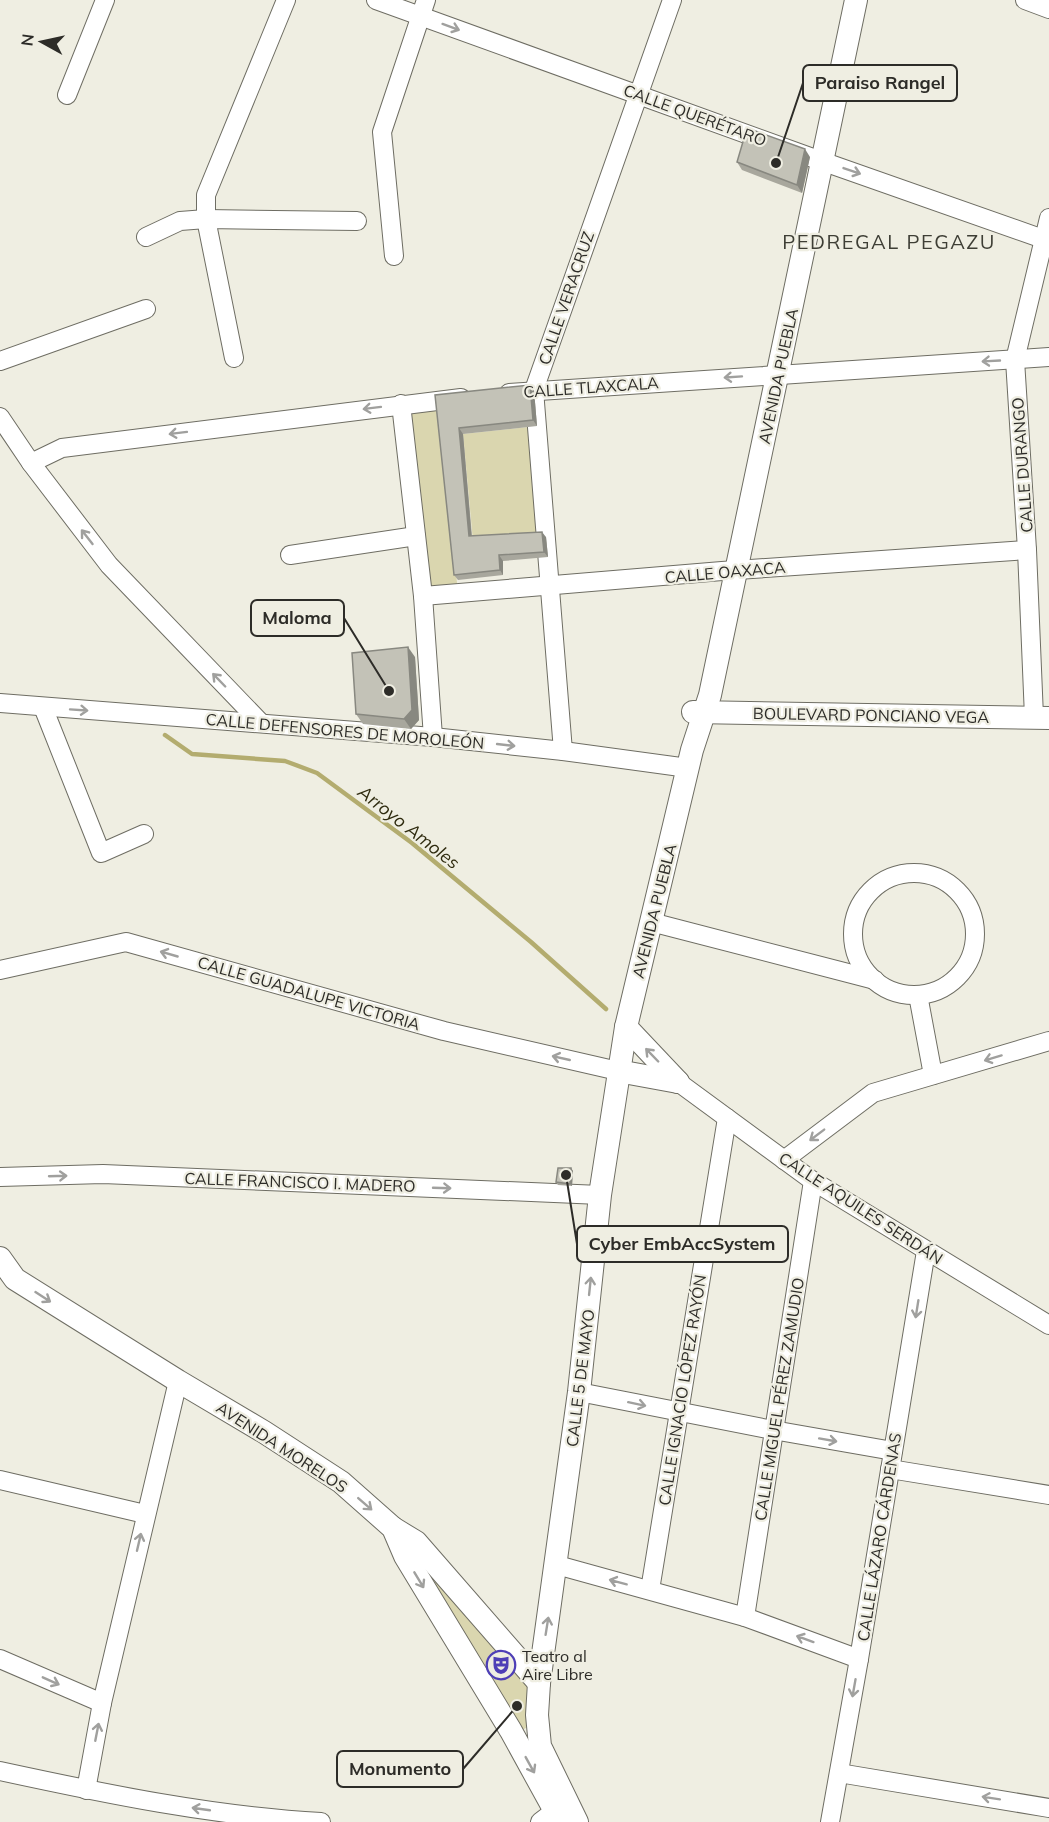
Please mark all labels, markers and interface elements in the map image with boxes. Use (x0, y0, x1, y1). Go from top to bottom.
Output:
north arrow (12, 12, 72, 72)
one-way arrow (441, 22, 460, 33)
text: N (16, 33, 38, 47)
callout: Paraiso Rangel (803, 65, 957, 101)
text: Paraiso Rangel (815, 71, 945, 94)
street label: CALLE QUERÉTARO (621, 80, 769, 150)
one-way arrow (842, 167, 861, 178)
street label: CALLE VERACRUZ (534, 229, 598, 367)
district label: PEDREGAL PEGAZU (782, 229, 996, 254)
street label: AVENIDA PUEBLA (754, 306, 802, 445)
one-way arrow (981, 356, 1001, 367)
street label: CALLE TLAXCALA (523, 372, 660, 402)
one-way arrow (724, 372, 744, 383)
street label: CALLE DURANGO (1007, 397, 1037, 533)
one-way arrow (362, 403, 382, 414)
one-way arrow (169, 428, 189, 439)
one-way arrow (81, 529, 94, 545)
street label: CALLE OAXACA (664, 557, 786, 587)
callout: Maloma (251, 600, 344, 636)
text: Maloma (262, 606, 332, 629)
one-way arrow (212, 672, 227, 687)
street label: BOULEVARD PONCIANO VEGA (753, 703, 989, 727)
one-way arrow (69, 704, 89, 715)
street label: CALLE DEFENSORES DE MOROLEÓN (205, 709, 485, 753)
one-way arrow (496, 740, 516, 751)
water label: Arroyo Amoles (353, 779, 465, 874)
street label: AVENIDA PUEBLA (628, 842, 680, 980)
one-way arrow (160, 948, 179, 959)
street label: CALLE GUADALUPE VICTORIA (196, 952, 423, 1034)
one-way arrow (645, 1047, 659, 1062)
one-way arrow (552, 1052, 571, 1064)
one-way arrow (984, 1053, 1003, 1064)
one-way arrow (809, 1128, 825, 1141)
street label: CALLE AQUILES SERDÁN (775, 1148, 947, 1268)
street label: CALLE FRANCISCO I. MADERO (184, 1168, 416, 1196)
one-way arrow (48, 1170, 68, 1181)
one-way arrow (432, 1183, 452, 1194)
callout: Cyber EmbAccSystem (577, 1226, 788, 1262)
text: Cyber EmbAccSystem (589, 1232, 775, 1255)
street label: CALLE IGNACIO LÓPEZ RAYÓN (654, 1273, 710, 1507)
street label: CALLE MIGUEL PÉREZ ZAMUDIO (750, 1276, 808, 1522)
one-way arrow (585, 1277, 596, 1297)
one-way arrow (34, 1291, 51, 1303)
one-way arrow (911, 1299, 922, 1318)
street label: CALLE 5 DE MAYO (562, 1308, 598, 1448)
street label: AVENIDA MORELOS (213, 1397, 351, 1497)
one-way arrow (627, 1398, 646, 1410)
street label: CALLE LÁZARO CÁRDENAS (853, 1431, 905, 1643)
one-way arrow (818, 1434, 838, 1445)
one-way arrow (358, 1497, 373, 1511)
one-way arrow (134, 1532, 145, 1552)
one-way arrow (413, 1571, 425, 1588)
one-way arrow (609, 1575, 628, 1587)
one-way arrow (542, 1616, 553, 1636)
one-way arrow (796, 1632, 814, 1643)
place label: Teatro al Aire Libre (522, 1646, 593, 1684)
theatre icon: Teatro al Aire Libre (485, 1649, 517, 1681)
one-way arrow (42, 1676, 60, 1687)
one-way arrow (848, 1678, 859, 1697)
one-way arrow (92, 1723, 103, 1742)
callout: Monumento (337, 1751, 463, 1787)
one-way arrow (524, 1756, 536, 1773)
text: Monumento (349, 1757, 451, 1780)
one-way arrow (982, 1793, 1002, 1804)
one-way arrow (191, 1804, 211, 1815)

